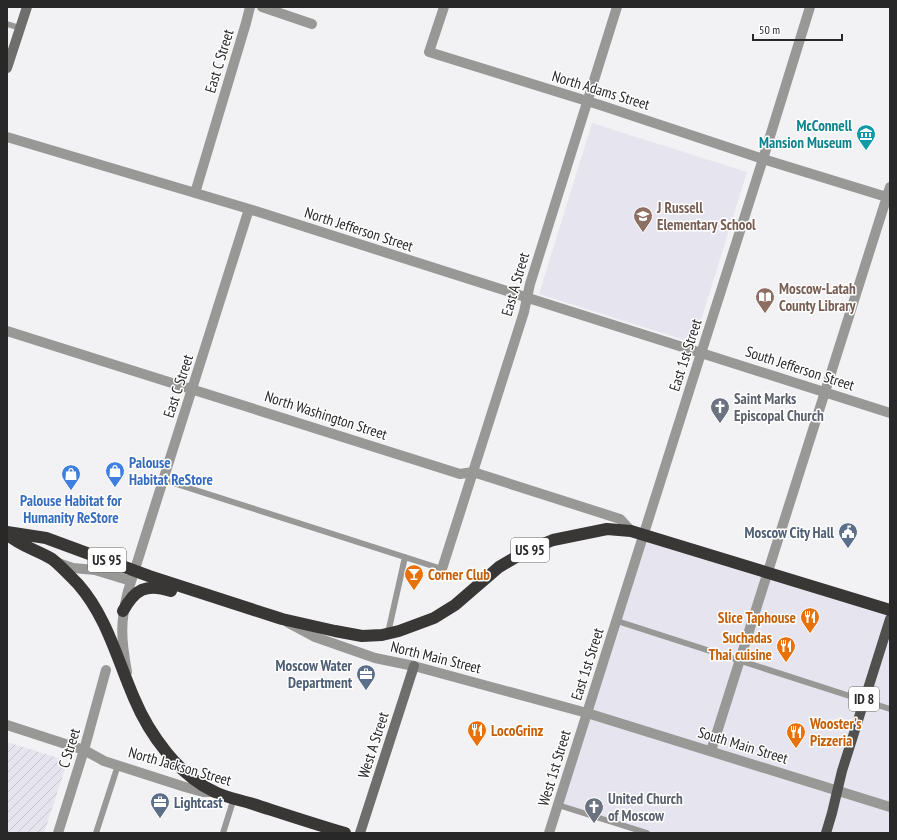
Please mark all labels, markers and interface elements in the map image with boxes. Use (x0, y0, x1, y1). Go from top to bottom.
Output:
scale bar (753, 16, 842, 42)
text: 50 m (759, 22, 780, 37)
street label: East C Street (200, 27, 238, 95)
street label: North Adams Street (550, 66, 652, 114)
place label: McConnell Mansion Museum (759, 116, 852, 152)
museum icon: McConnell Mansion Museum (855, 123, 877, 151)
place label: J Russell Elementary School (656, 198, 756, 234)
street label: North Jefferson Street (302, 203, 416, 255)
school or university icon: J Russell Elementary School (632, 205, 654, 233)
street label: East A Street (497, 250, 533, 318)
place label: Moscow-Latah County Library (779, 279, 857, 315)
library icon: Moscow-Latah County Library (754, 286, 776, 314)
street label: East 1st Street (664, 316, 706, 394)
street label: South Jefferson Street (743, 341, 857, 395)
street label: East C Street (159, 352, 197, 420)
street label: North Washington Street (262, 386, 390, 444)
place label: Saint Marks Episcopal Church (734, 389, 824, 425)
church icon: Saint Marks Episcopal Church (709, 396, 731, 424)
place label: Palouse Habitat ReStore (129, 453, 213, 489)
shop icon: Palouse Habitat ReStore (104, 460, 126, 488)
shop icon: Palouse Habitat for Humanity ReStore (60, 463, 82, 491)
place label: Palouse Habitat for Humanity ReStore (20, 491, 123, 527)
public building icon: Moscow City Hall (837, 521, 859, 549)
place label: Moscow City Hall (745, 523, 834, 542)
road number: US 95 (511, 538, 549, 562)
road number: US 95 (88, 548, 126, 572)
bar icon: Corner Club (403, 563, 425, 591)
place label: Corner Club (428, 565, 490, 584)
restaurant icon: Slice Taphouse (799, 606, 821, 634)
place label: Slice Taphouse (718, 608, 796, 627)
street label: East 1st Street (566, 625, 608, 703)
place label: Suchadas Thai cuisine (708, 628, 772, 664)
restaurant icon: Suchadas Thai cuisine (775, 635, 797, 663)
street label: North Main Street (389, 637, 483, 677)
place label: Moscow Water Department (276, 656, 353, 692)
office icon: Moscow Water Department (355, 663, 377, 691)
road number: ID 8 (849, 687, 879, 711)
street label: West A Street (353, 709, 393, 781)
place label: Wooster's Pizzeria (809, 714, 861, 750)
restaurant icon: LocoGrinz (466, 719, 488, 747)
place label: LocoGrinz (491, 721, 543, 740)
restaurant icon: Wooster's Pizzeria (785, 721, 807, 749)
street label: South Main Street (696, 722, 790, 768)
street label: C Street (54, 726, 84, 770)
street label: West 1st Street (533, 728, 575, 808)
street label: North Jackson Street (126, 742, 234, 790)
place label: United Church of Moscow (608, 789, 683, 825)
office icon: Lightcast (149, 791, 171, 819)
place label: Lightcast (174, 793, 223, 812)
church icon: United Church of Moscow (583, 796, 605, 824)

